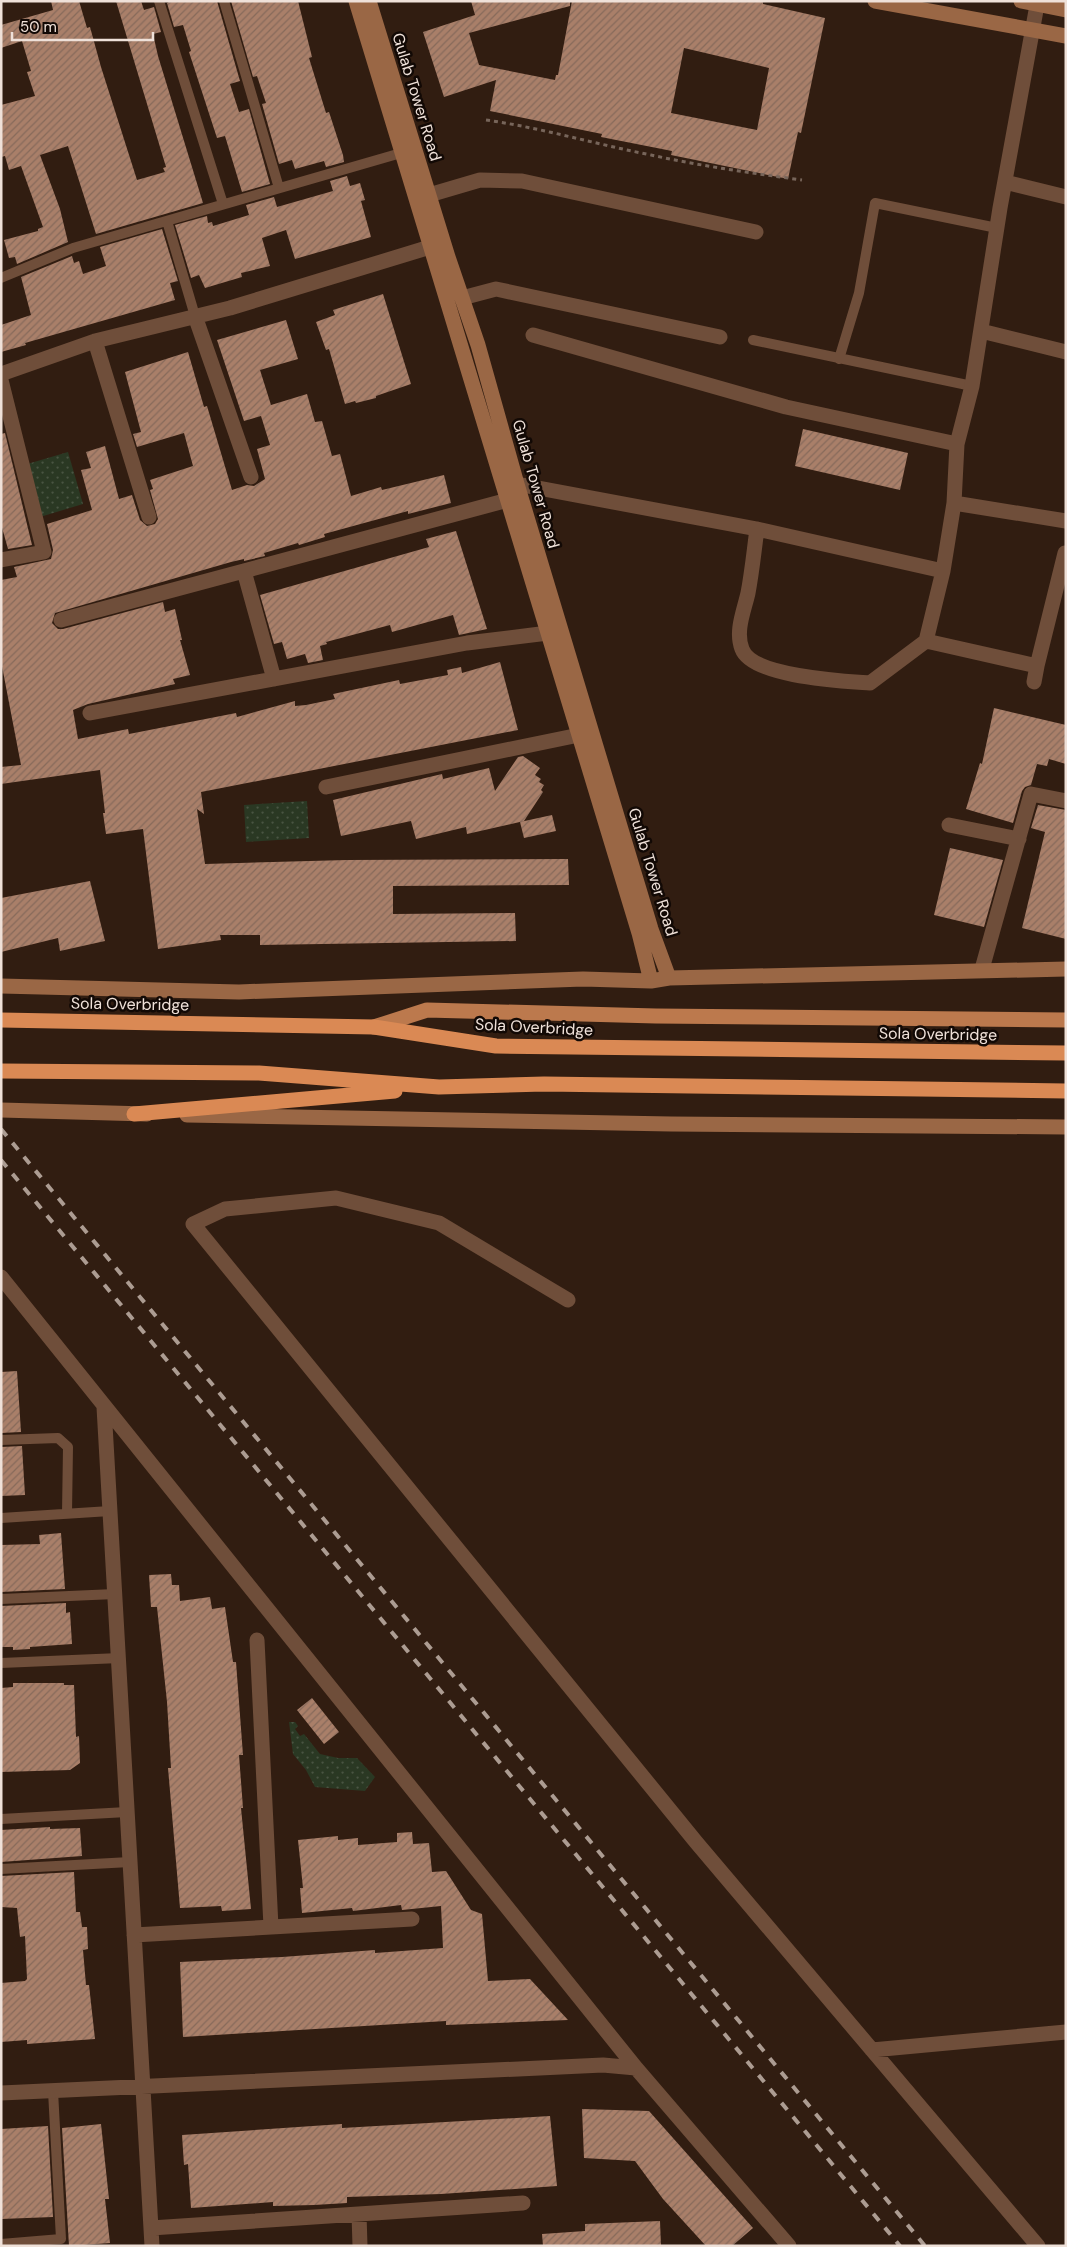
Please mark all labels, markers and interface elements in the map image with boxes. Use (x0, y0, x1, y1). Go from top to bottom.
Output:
scale bar (12, 10, 154, 42)
text: 50 m (20, 17, 57, 37)
street label: Gulab Tower Road (388, 30, 446, 164)
street label: Gulab Tower Road (508, 417, 564, 551)
street label: Gulab Tower Road (624, 805, 682, 939)
street label: Sola Overbridge (71, 992, 189, 1016)
street label: Sola Overbridge (474, 1013, 594, 1041)
street label: Sola Overbridge (879, 1022, 997, 1046)

